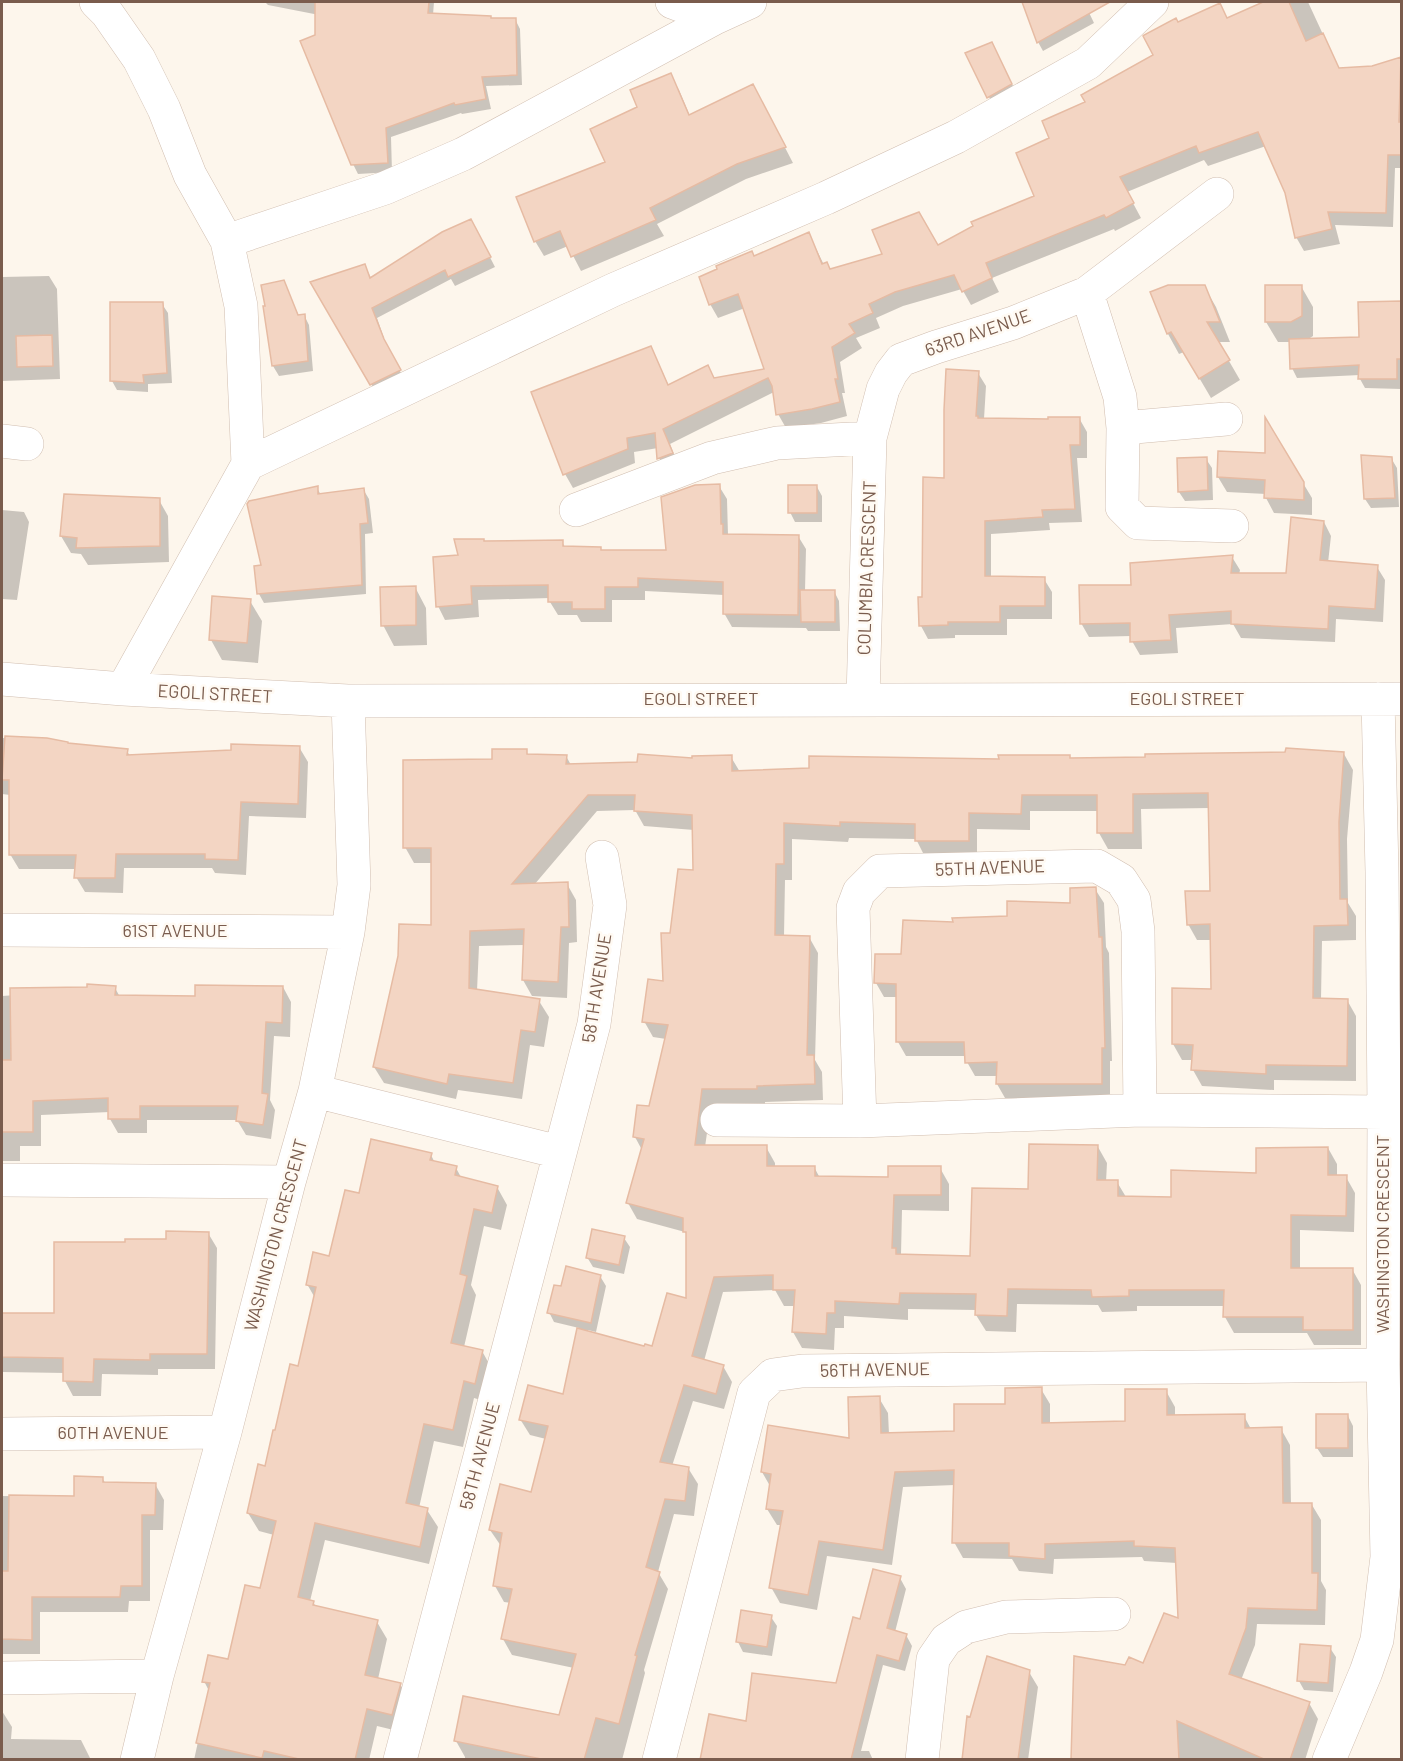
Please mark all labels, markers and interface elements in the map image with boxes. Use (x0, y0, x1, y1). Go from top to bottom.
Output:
street label: 63RD AVENUE (922, 304, 1033, 360)
street label: COLUMBIA CRESCENT (852, 480, 880, 656)
street label: EGOLI STREET (157, 679, 273, 707)
street label: EGOLI STREET (643, 687, 759, 709)
street label: EGOLI STREET (1129, 687, 1245, 709)
street label: 55TH AVENUE (935, 854, 1045, 880)
street label: 61ST AVENUE (122, 919, 228, 941)
street label: 58TH AVENUE (577, 932, 616, 1044)
street label: WASHINGTON CRESCENT (1371, 1135, 1393, 1333)
street label: WASHINGTON CRESCENT (239, 1136, 311, 1333)
street label: 56TH AVENUE (820, 1357, 930, 1381)
street label: 58TH AVENUE (454, 1400, 504, 1512)
street label: 60TH AVENUE (57, 1421, 169, 1443)

